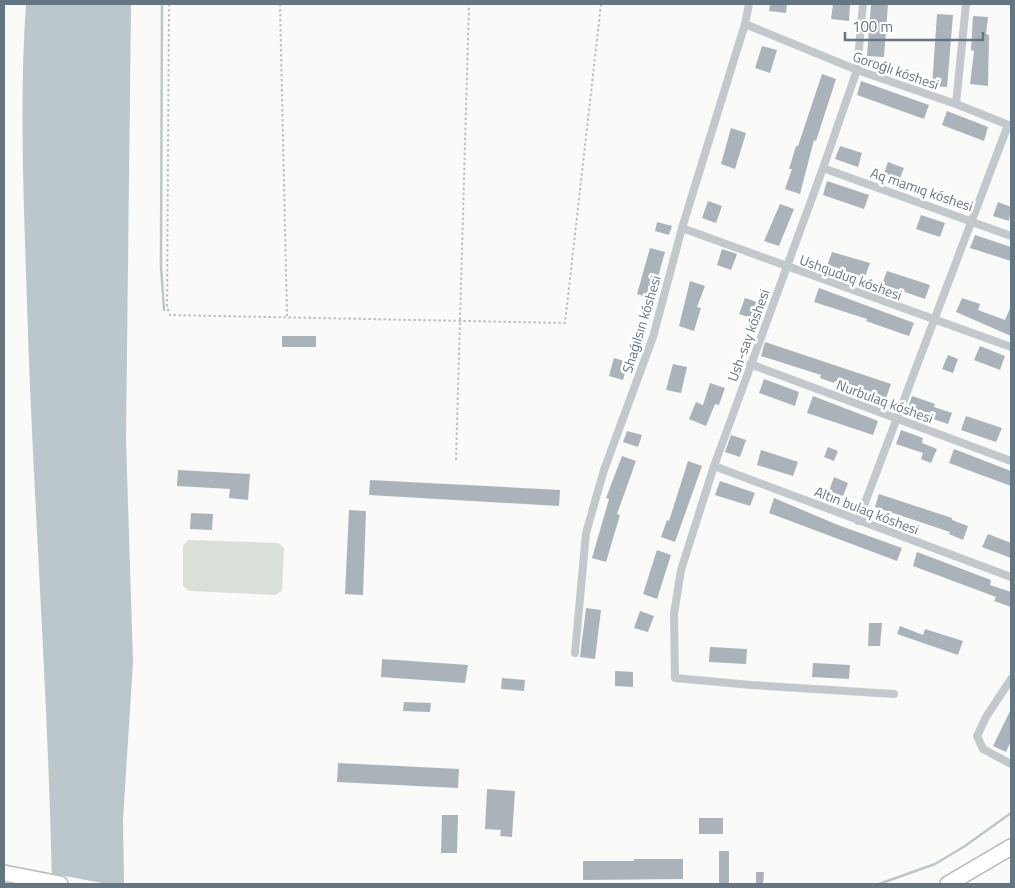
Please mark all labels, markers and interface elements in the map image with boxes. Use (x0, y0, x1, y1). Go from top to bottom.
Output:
scale bar (845, 10, 982, 42)
text: 100 m (852, 15, 893, 38)
street label: Goroǵlı kóshesi (850, 45, 942, 95)
street label: Aq mamıq kóshesi (868, 162, 976, 216)
street label: Ushquduq kóshesi (797, 249, 905, 305)
street label: Shaǵılsın kóshesi (616, 273, 666, 375)
street label: Ush-say kóshesi (722, 286, 774, 384)
street label: Nurbulaq kóshesi (834, 374, 936, 428)
street label: Altın bulaq kóshesi (812, 480, 922, 540)

